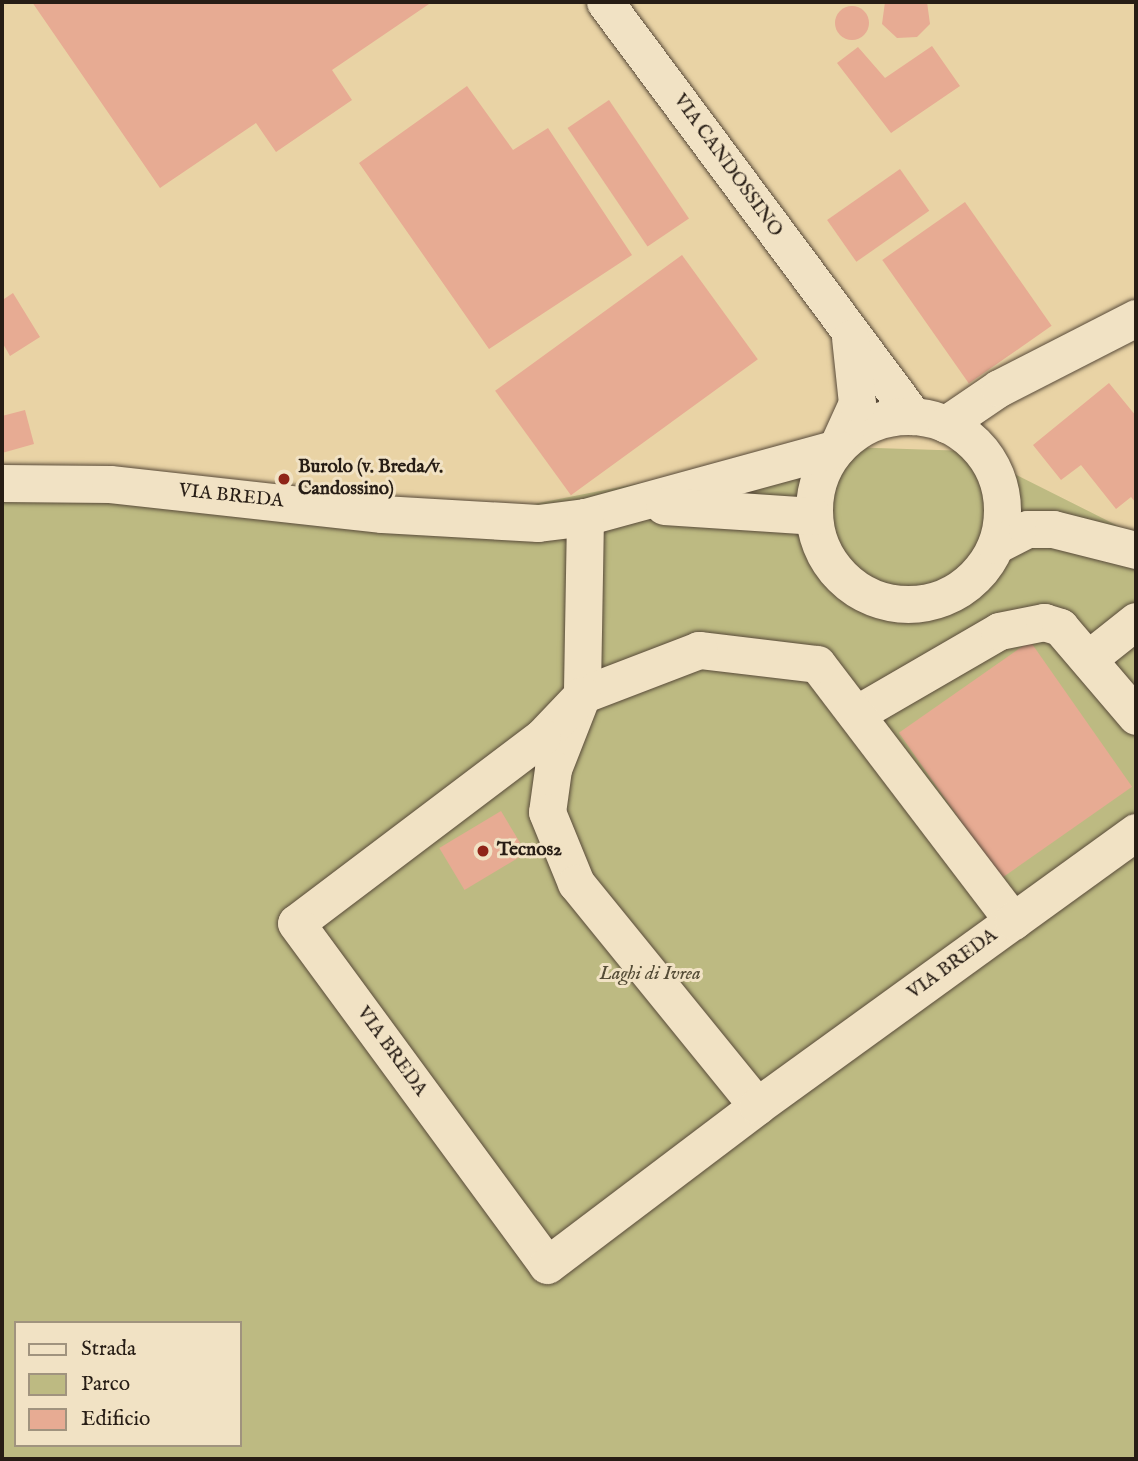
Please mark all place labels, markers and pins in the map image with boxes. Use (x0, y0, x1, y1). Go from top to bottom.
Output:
place label: Burolo (v. Breda/v. Candossino) (298, 457, 443, 501)
marker: Burolo (v. Breda/v. Candossino) (276, 471, 292, 487)
place label: Tecnos2 (497, 840, 562, 862)
marker: Tecnos2 (475, 843, 491, 859)

